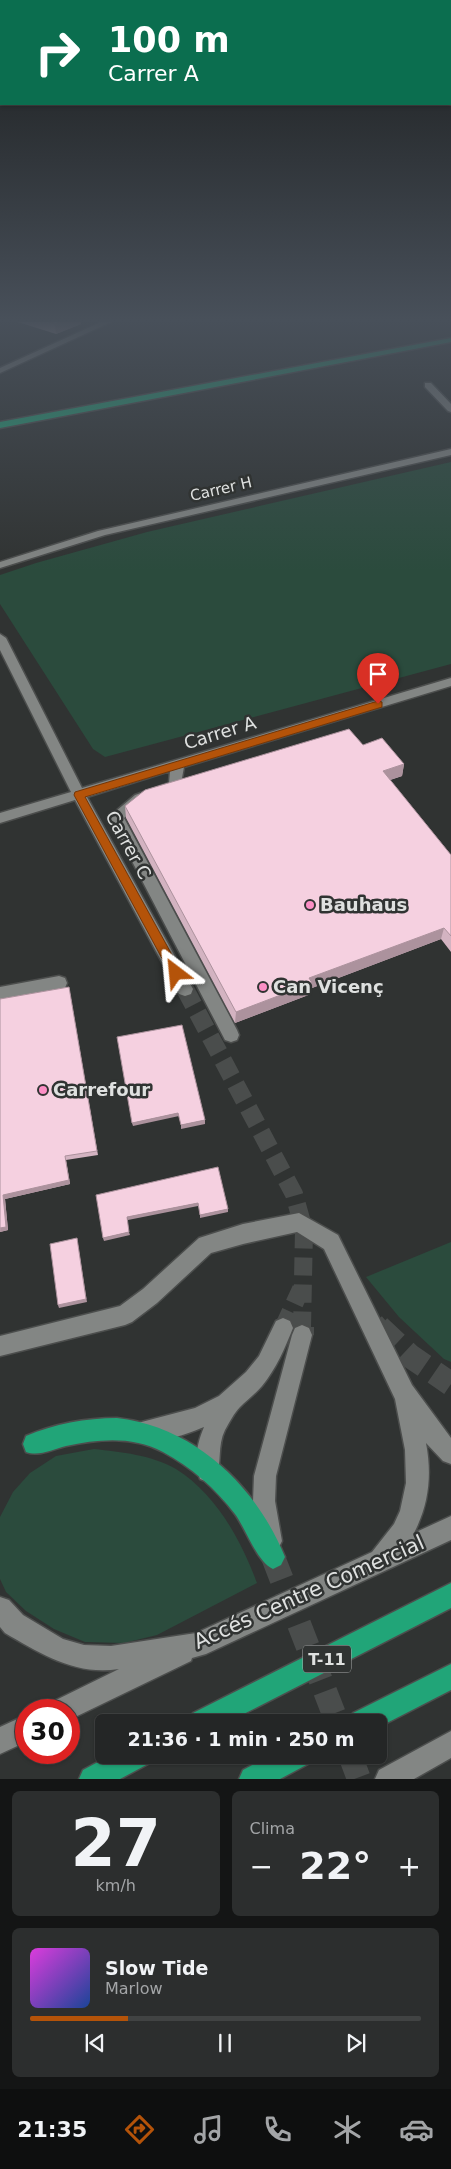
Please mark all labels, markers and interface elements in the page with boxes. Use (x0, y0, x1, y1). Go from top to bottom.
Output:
icon: right (25, 20, 90, 85)
text: 100 m (108, 20, 230, 60)
text: Carrer A (108, 61, 199, 86)
street label: Carrer H (188, 473, 254, 505)
pin (357, 653, 399, 704)
icon: arrive (364, 660, 392, 688)
street label: Carrer A (181, 711, 259, 753)
street label: Carrer C (101, 807, 156, 882)
place label: Bauhaus (320, 894, 407, 915)
marker: Bauhaus (304, 899, 316, 911)
position arrow (149, 946, 201, 998)
place label: Can Vicenç (273, 976, 384, 997)
marker: Can Vicenç (257, 981, 269, 993)
place label: Carrefour (53, 1079, 150, 1100)
marker: Carrefour (37, 1084, 49, 1096)
street label: Accés Centre Comercial (190, 1530, 428, 1654)
road number: T-11 (303, 1646, 351, 1672)
speed limit sign: 30 (15, 1699, 80, 1764)
text: 21:36 · 1 min · 250 m (127, 1728, 355, 1750)
text: 27 (71, 1806, 161, 1881)
text: Clima (250, 1819, 295, 1838)
text: 22° (299, 1844, 371, 1888)
text: − (250, 1850, 273, 1883)
text: + (398, 1850, 421, 1883)
text: km/h (96, 1876, 136, 1895)
text: Slow Tide (105, 1957, 208, 1979)
text: Marlow (105, 1979, 163, 1998)
icon: previous (81, 2029, 109, 2057)
icon: pause (211, 2029, 239, 2057)
icon: next (342, 2029, 370, 2057)
icon: directions (122, 2112, 157, 2147)
icon: music (191, 2112, 226, 2147)
icon: phone (260, 2112, 295, 2147)
icon: climate (330, 2112, 365, 2147)
icon: car (399, 2112, 434, 2147)
text: 21:35 (17, 2117, 87, 2142)

